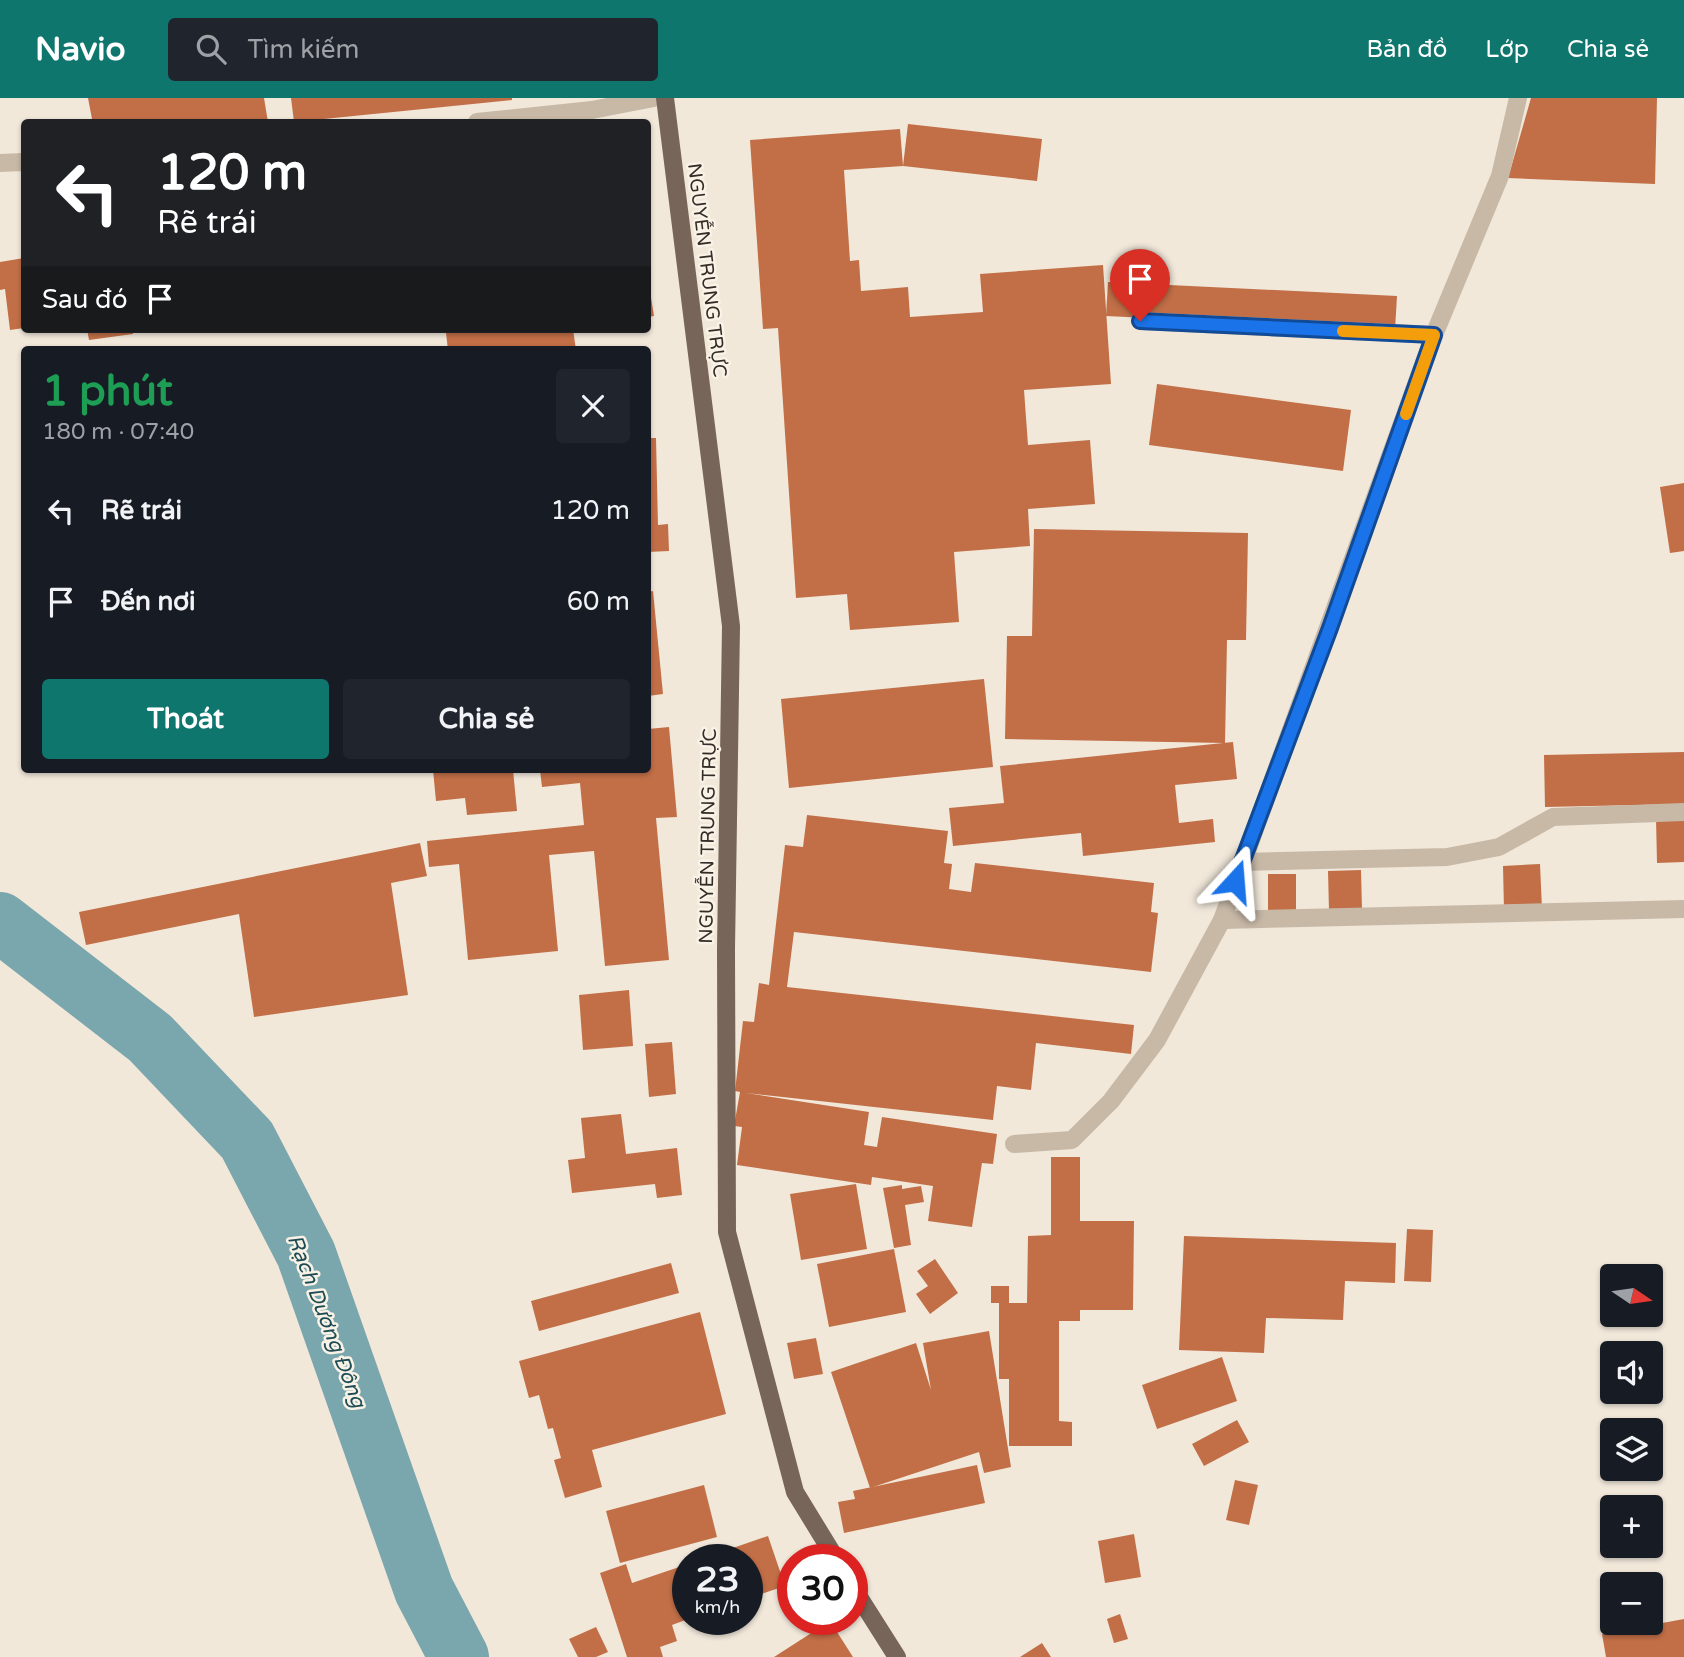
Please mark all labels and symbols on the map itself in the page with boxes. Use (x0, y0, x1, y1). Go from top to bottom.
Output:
street label: NGUYỄN TRUNG TRỰC (683, 162, 733, 378)
pin (1110, 249, 1170, 321)
street label: NGUYỄN TRUNG TRỰC (693, 728, 721, 944)
position arrow (1198, 844, 1272, 918)
water label: Rạch Dương Đông (282, 1231, 372, 1413)
north arrow (1600, 1264, 1662, 1326)
speed limit sign: 30 (777, 1544, 868, 1635)

